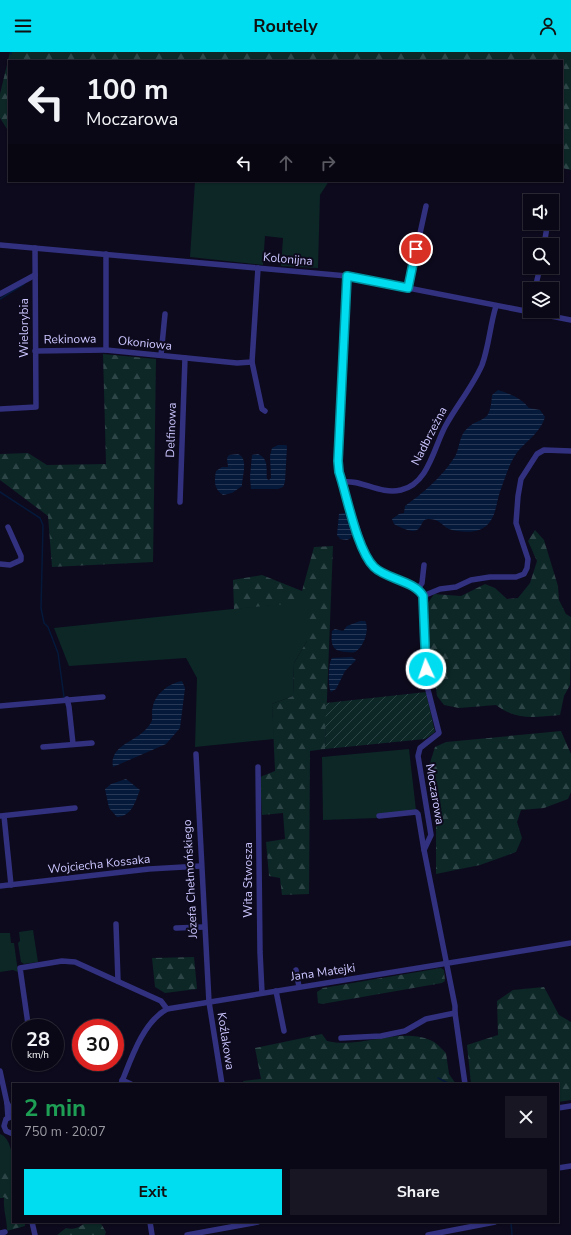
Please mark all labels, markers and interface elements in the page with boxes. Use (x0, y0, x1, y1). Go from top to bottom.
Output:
text: Routely (253, 14, 318, 38)
icon: menu (12, 15, 34, 37)
icon: person (537, 15, 559, 37)
text: 100 m (86, 71, 169, 109)
icon: left (20, 76, 72, 128)
text: Moczarowa (86, 107, 178, 131)
icon: left (233, 152, 255, 174)
icon: ahead (275, 152, 297, 174)
icon: right (317, 152, 339, 174)
map controls (523, 194, 559, 318)
button: sound (523, 194, 559, 230)
pin (399, 232, 433, 266)
icon: arrive (405, 238, 427, 260)
button: search (523, 238, 559, 274)
street label: Kolonijna (262, 249, 314, 269)
button: layers (523, 282, 559, 318)
street label: Wielorybia (16, 298, 32, 358)
street label: Rekinowa (43, 331, 97, 347)
street label: Okoniowa (117, 332, 173, 354)
street label: Delfinowa (162, 402, 180, 458)
street label: Nadbrzeżna (407, 404, 451, 468)
position arrow (405, 648, 447, 690)
street label: Moczarowa (422, 762, 448, 826)
street label: Józefa Chełmońskiego (179, 819, 201, 940)
street label: Wita Stwosza (240, 842, 256, 918)
street label: Wojciecha Kossaka (47, 851, 151, 877)
street label: Jana Matejki (289, 960, 356, 985)
street label: Koźlakowa (214, 1011, 238, 1071)
speed limit sign: 30 (72, 1019, 124, 1071)
text: 28 (26, 1026, 50, 1053)
text: km/h (27, 1048, 49, 1062)
text: 2 min (24, 1092, 86, 1124)
button: close (505, 1096, 547, 1138)
text: 750 m · 20:07 (24, 1123, 106, 1141)
button: Exit (24, 1169, 282, 1215)
button: Share (290, 1169, 547, 1215)

